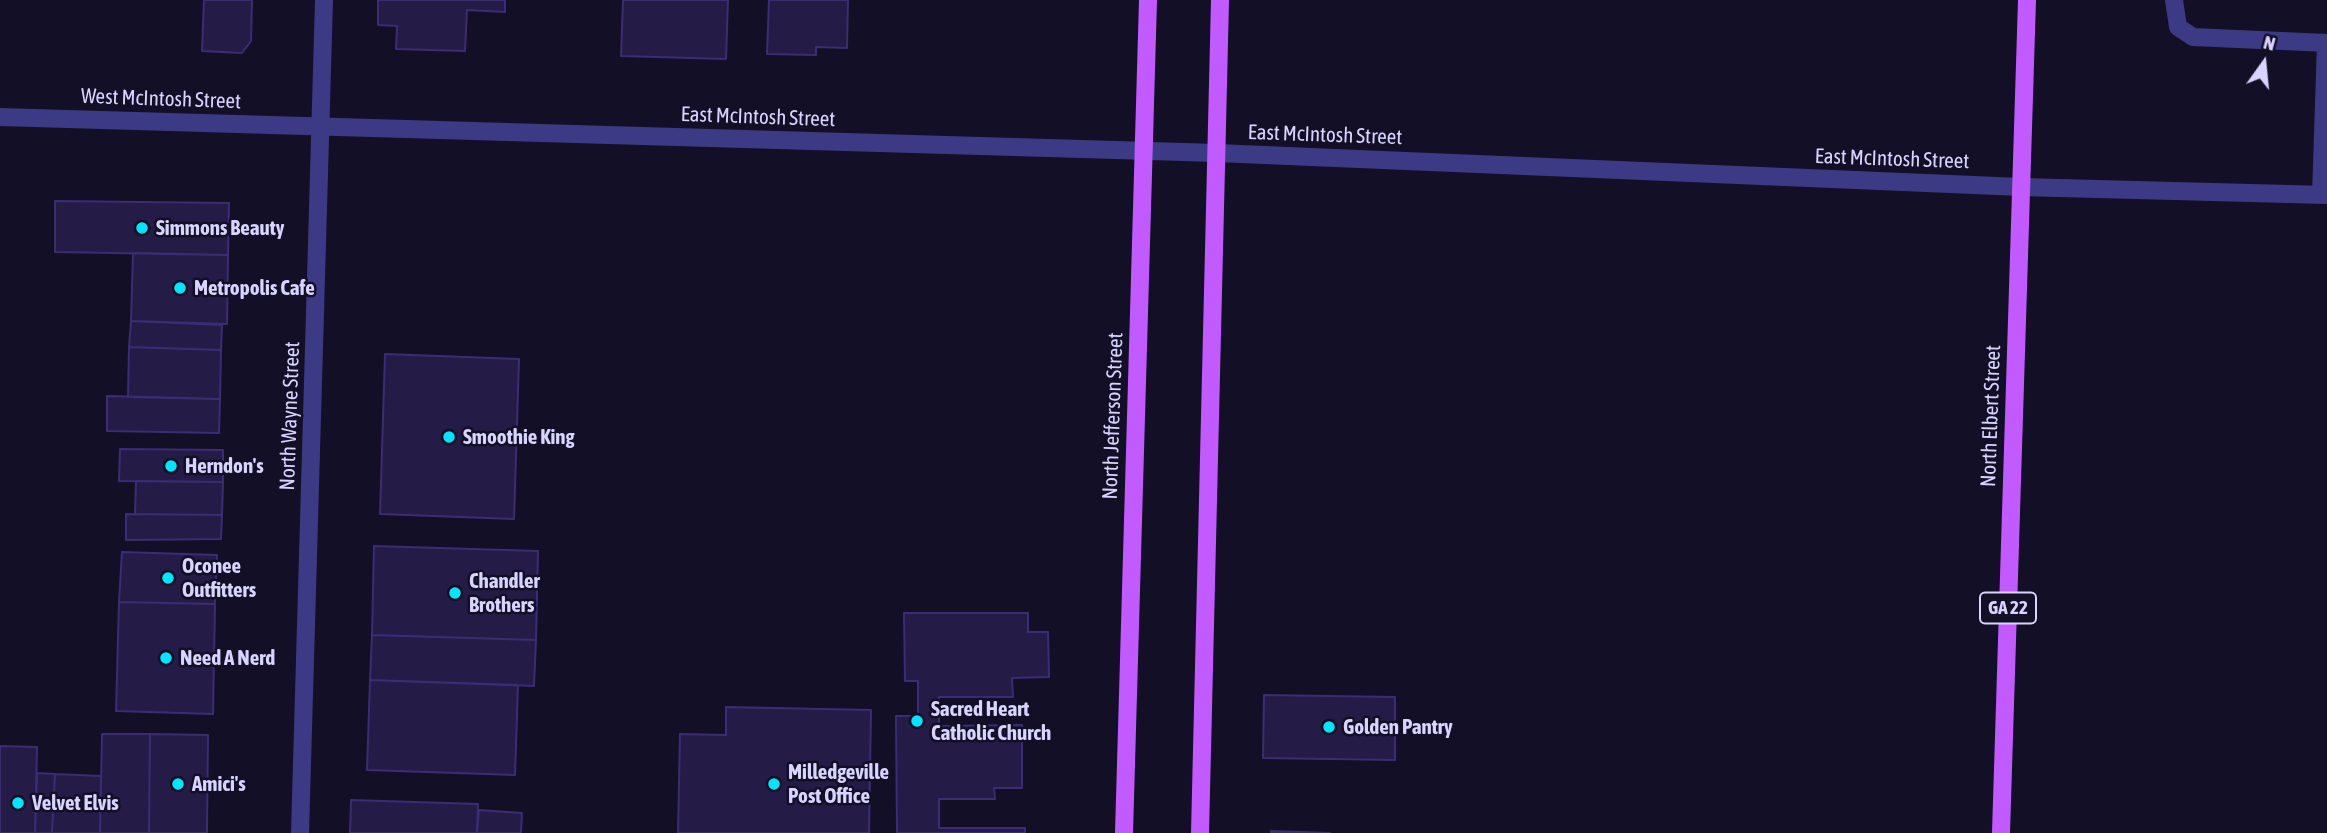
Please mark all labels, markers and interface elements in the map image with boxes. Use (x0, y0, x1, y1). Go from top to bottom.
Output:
north arrow (2229, 28, 2299, 98)
text: N (2261, 31, 2278, 55)
street label: West McIntosh Street (81, 84, 241, 114)
street label: East McIntosh Street (680, 102, 836, 132)
street label: East McIntosh Street (1247, 120, 1403, 150)
street label: East McIntosh Street (1814, 144, 1970, 174)
place label: Simmons Beauty (156, 215, 284, 241)
marker: Simmons Beauty (134, 220, 150, 236)
place label: Metropolis Cafe (194, 275, 315, 301)
marker: Metropolis Cafe (172, 280, 188, 296)
street label: North Jefferson Street (1097, 332, 1129, 500)
street label: North Wayne Street (275, 341, 305, 491)
street label: North Elbert Street (1976, 344, 2006, 488)
place label: Smoothie King (463, 424, 574, 450)
marker: Smoothie King (441, 429, 457, 445)
place label: Herndon's (185, 453, 264, 479)
marker: Herndon's (163, 458, 179, 474)
place label: Oconee Outfitters (182, 553, 256, 603)
place label: Chandler Brothers (469, 568, 540, 618)
marker: Oconee Outfitters (160, 570, 176, 586)
marker: Chandler Brothers (447, 585, 463, 601)
road number: GA 22 (1980, 593, 2036, 624)
place label: Need A Nerd (180, 645, 275, 671)
marker: Need A Nerd (158, 650, 174, 666)
place label: Sacred Heart Catholic Church (931, 696, 1051, 746)
marker: Sacred Heart Catholic Church (909, 713, 925, 729)
place label: Golden Pantry (1343, 714, 1453, 740)
marker: Golden Pantry (1321, 719, 1337, 735)
place label: Milledgeville Post Office (788, 759, 889, 809)
place label: Amici's (192, 771, 246, 797)
marker: Amici's (170, 776, 186, 792)
marker: Milledgeville Post Office (766, 776, 782, 792)
place label: Velvet Elvis (32, 790, 119, 816)
marker: Velvet Elvis (10, 795, 26, 811)

